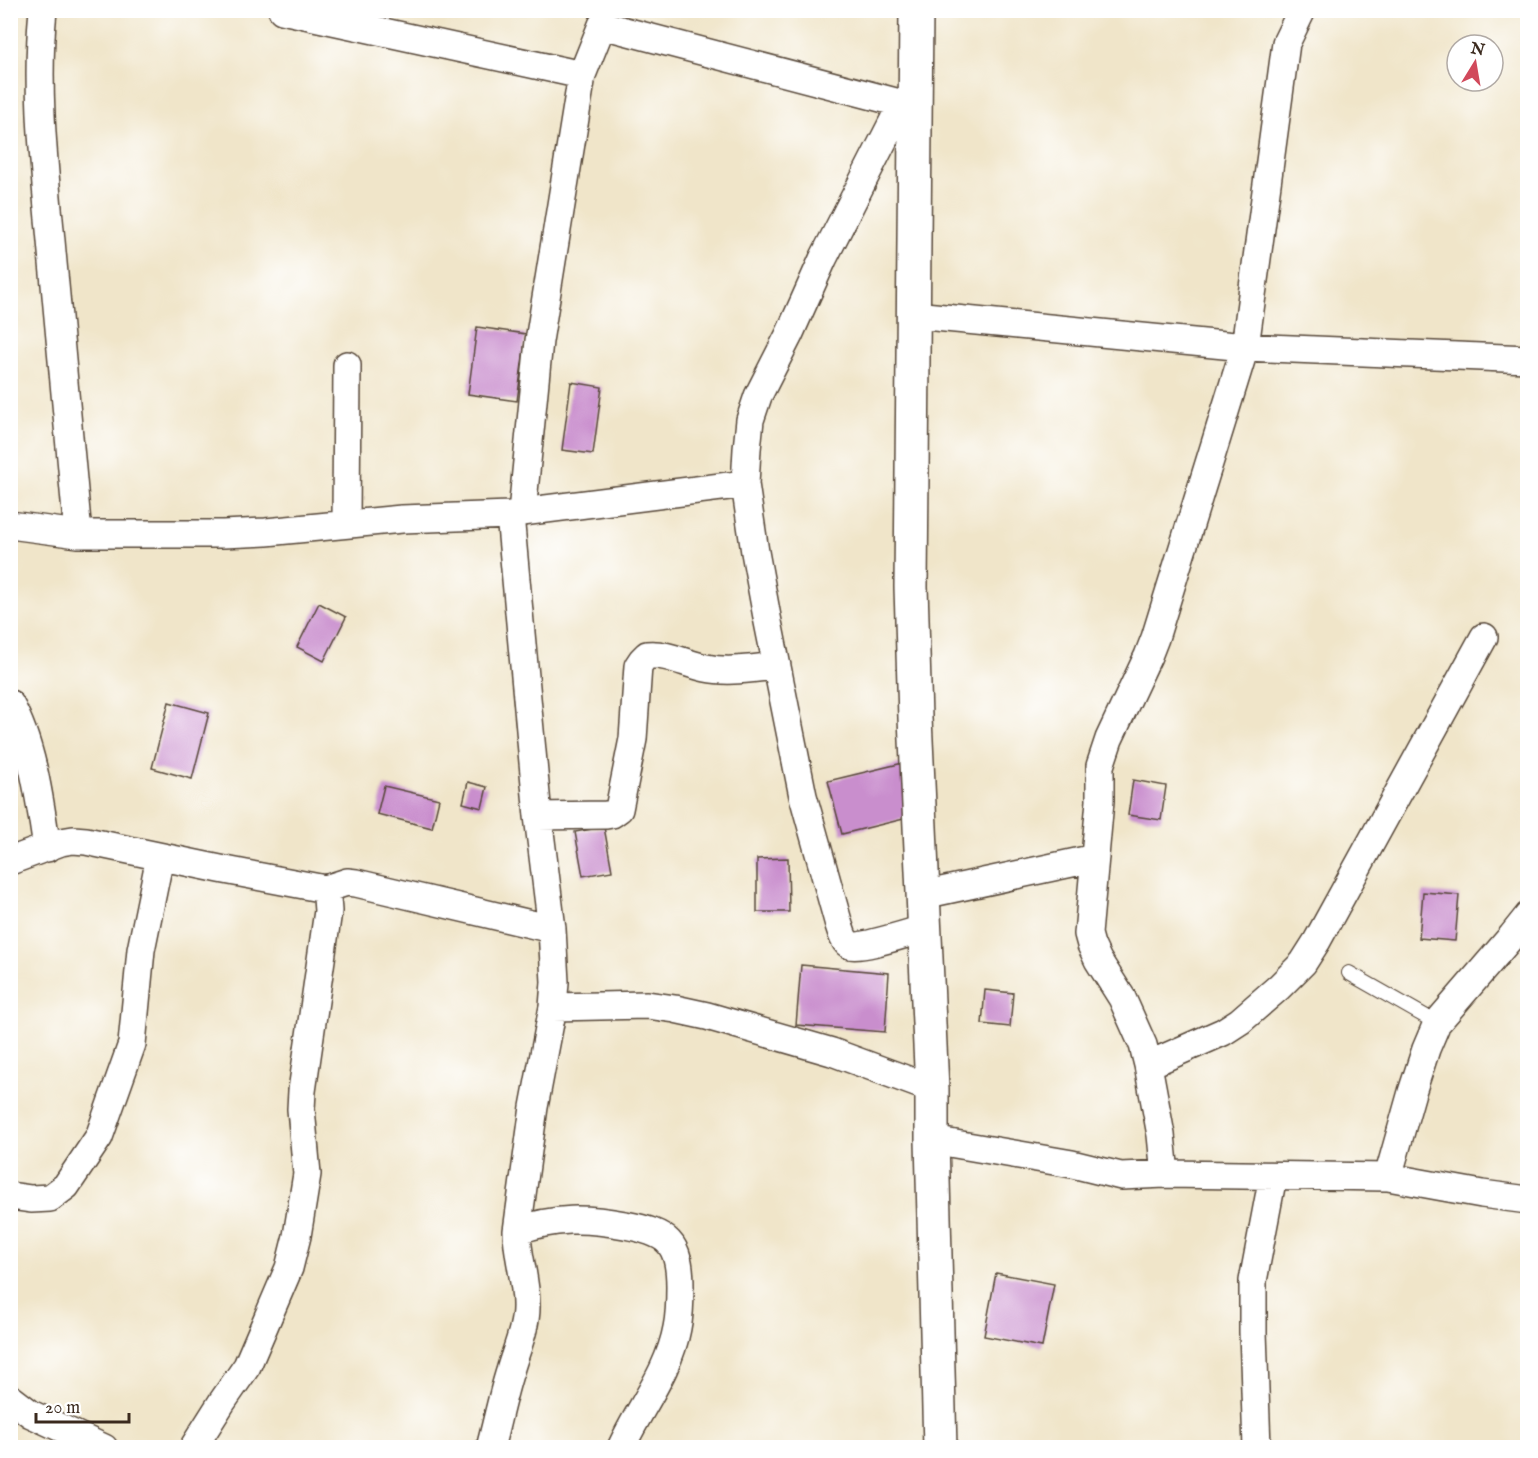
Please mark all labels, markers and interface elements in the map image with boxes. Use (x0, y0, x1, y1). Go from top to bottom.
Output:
north arrow (1445, 33, 1505, 93)
text: N (1468, 39, 1486, 61)
scale bar (36, 1386, 129, 1424)
text: 20 m (45, 1397, 80, 1420)

